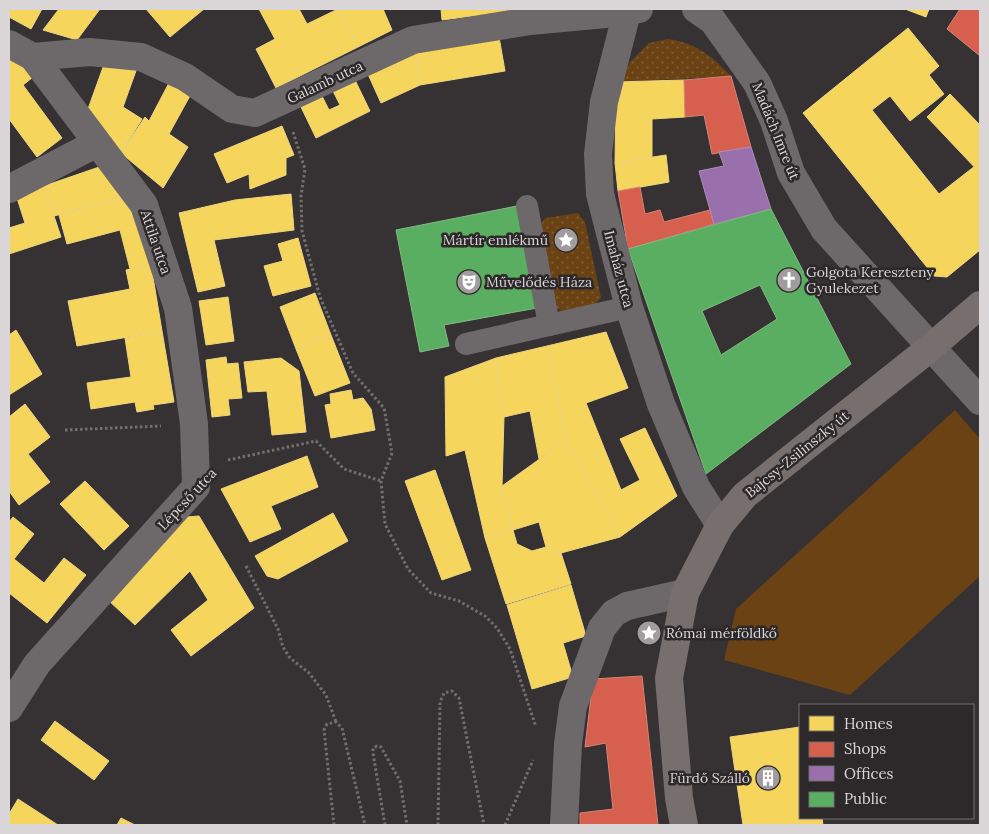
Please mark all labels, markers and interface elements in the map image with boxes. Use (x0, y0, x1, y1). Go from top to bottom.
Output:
street label: Galamb utca (284, 57, 366, 107)
street label: Madách Imre út (748, 80, 804, 183)
street label: Attila utca (136, 207, 175, 276)
place icon: Mártír emlékmű (553, 227, 579, 253)
street label: Imaház utca (600, 228, 638, 310)
place label: Mártír emlékmű (443, 231, 548, 249)
place label: Golgota Kereszteny Gyulekezet (806, 263, 934, 297)
church icon: Golgota Kereszteny Gyulekezet (776, 267, 802, 293)
theatre icon: Művelődés Háza (456, 269, 482, 295)
place label: Művelődés Háza (486, 273, 592, 291)
street label: Bajcsy-Zsilinszky út (741, 406, 853, 501)
street label: Lépcső utca (154, 464, 220, 534)
place icon: Római mérföldkő (636, 620, 662, 646)
place label: Római mérföldkő (666, 624, 777, 642)
legend (799, 704, 974, 819)
text: Homes (844, 714, 893, 733)
text: Shops (844, 739, 886, 758)
text: Offices (844, 764, 894, 783)
building icon: Fürdő Szálló (755, 765, 781, 791)
place label: Fürdő Szálló (670, 769, 750, 787)
text: Public (844, 789, 887, 808)

